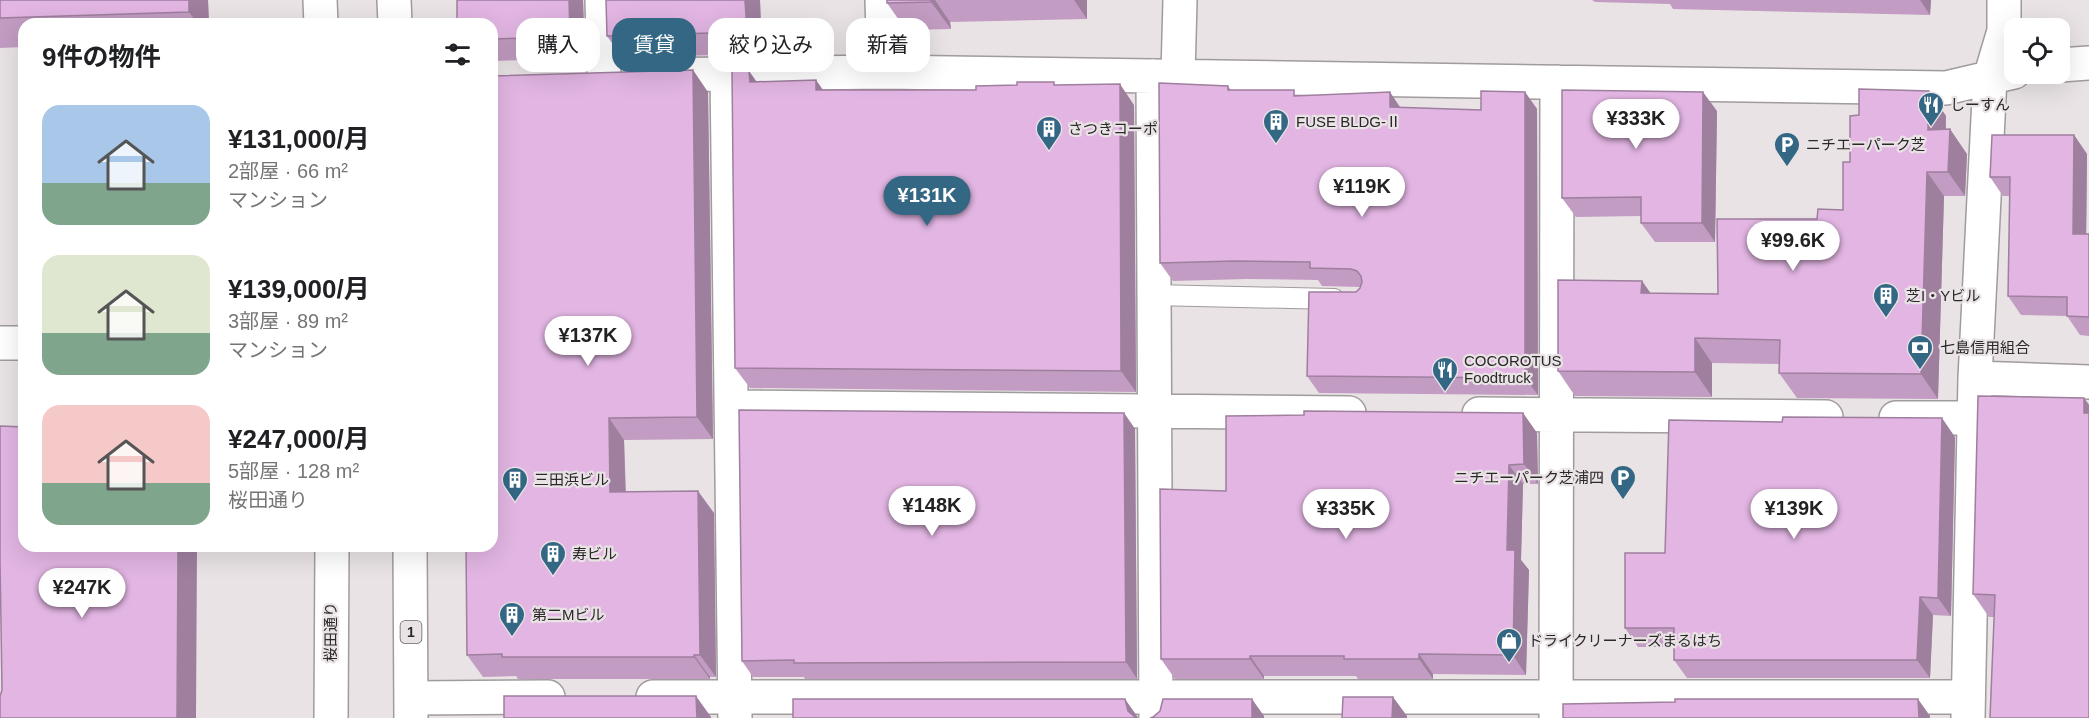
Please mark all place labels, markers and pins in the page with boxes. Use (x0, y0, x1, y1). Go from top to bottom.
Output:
restaurant icon: しーすん (1916, 90, 1946, 128)
place label: しーすん (1950, 96, 2010, 113)
pin: ¥333K (1594, 99, 1678, 150)
building icon: FUSE BLDG-Ⅱ (1261, 107, 1291, 145)
place label: FUSE BLDG-Ⅱ (1296, 113, 1401, 130)
building icon: さつきコーポ (1034, 114, 1064, 152)
place label: さつきコーポ (1068, 120, 1158, 137)
parking icon: ニチエーパーク芝 (1772, 130, 1802, 168)
place label: ニチエーパーク芝 (1806, 136, 1926, 153)
pin: ¥119K (1320, 167, 1404, 218)
pin: ¥131K (885, 176, 969, 227)
pin: ¥99.6K (1744, 221, 1842, 272)
building icon: 芝I・Yビル (1871, 281, 1901, 319)
place label: 芝I・Yビル (1906, 287, 1980, 304)
pin: ¥137K (546, 316, 630, 367)
bank icon: 七島信用組合 (1905, 333, 1935, 371)
place label: 七島信用組合 (1940, 339, 2030, 356)
place label: COCOROTUS Foodtruck (1464, 352, 1562, 386)
restaurant icon: COCOROTUS Foodtruck (1430, 355, 1460, 393)
parking icon: ニチエーパーク芝浦四 (1608, 463, 1638, 501)
building icon: 三田浜ビル (500, 465, 530, 503)
place label: ニチエーパーク芝浦四 (1454, 469, 1604, 486)
place label: 三田浜ビル (534, 471, 609, 488)
pin: ¥148K (890, 486, 974, 537)
pin: ¥335K (1304, 489, 1388, 540)
pin: ¥139K (1752, 489, 1836, 540)
building icon: 寿ビル (538, 539, 568, 577)
place label: 寿ビル (572, 545, 617, 562)
pin: ¥247K (40, 568, 124, 619)
building icon: 第二Mビル (497, 600, 527, 638)
place label: 第二Mビル (532, 606, 605, 623)
shop icon: ドライクリーナーズまるはち (1494, 626, 1524, 664)
place label: ドライクリーナーズまるはち (1528, 632, 1722, 649)

